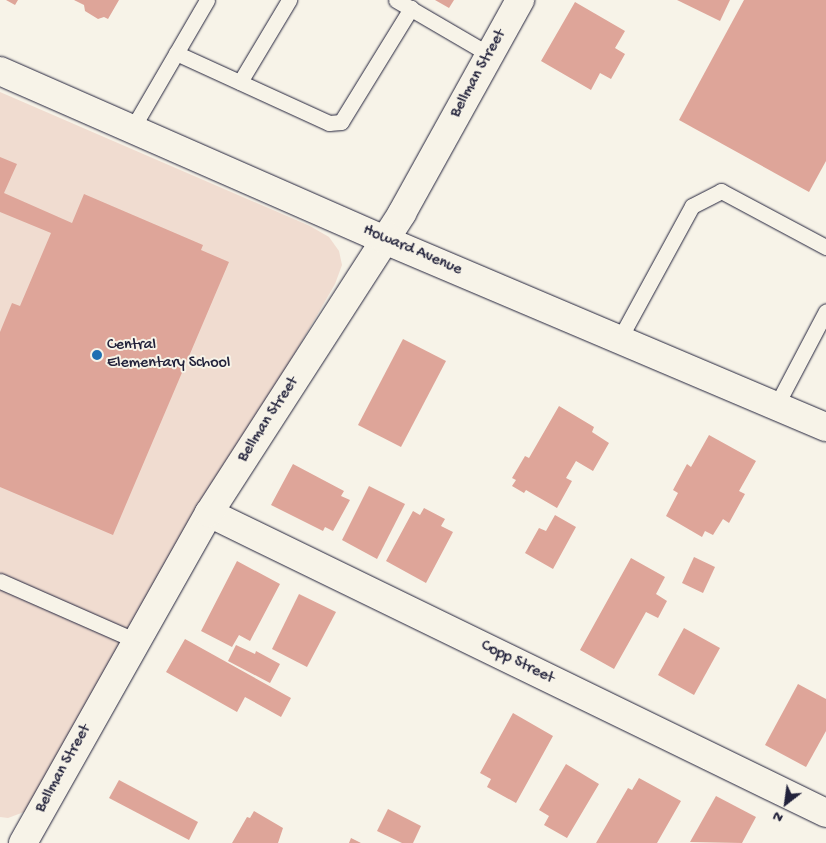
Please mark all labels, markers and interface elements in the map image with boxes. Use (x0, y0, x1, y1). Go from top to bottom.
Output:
street label: Bellman Street (447, 27, 511, 121)
street label: Howard Avenue (360, 222, 464, 280)
place label: Central Elementary School (107, 336, 230, 374)
marker: Central Elementary School (91, 349, 103, 361)
street label: Bellman Street (234, 374, 304, 466)
street label: Copp Street (477, 637, 557, 689)
street label: Bellman Street (32, 722, 96, 816)
north arrow (761, 778, 811, 828)
text: N (770, 807, 786, 826)

